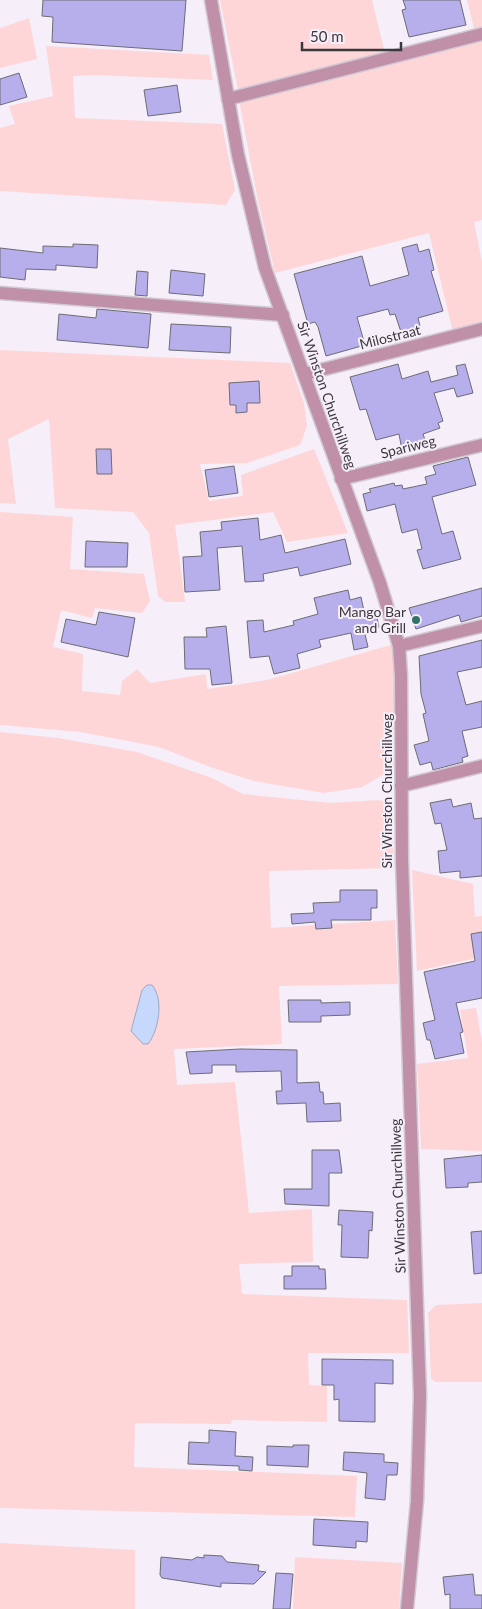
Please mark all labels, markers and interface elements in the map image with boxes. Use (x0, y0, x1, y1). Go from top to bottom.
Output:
scale bar (302, 20, 401, 52)
text: 50 m (310, 27, 344, 45)
street label: Sir Winston Churchillweg (294, 319, 361, 471)
street label: Milostraat (358, 321, 422, 352)
street label: Spariweg (379, 431, 437, 462)
place label: Mango Bar and Grill (339, 603, 406, 636)
marker: Mango Bar and Grill (410, 614, 422, 626)
street label: Sir Winston Churchillweg (378, 714, 395, 868)
street label: Sir Winston Churchillweg (386, 1118, 409, 1274)

